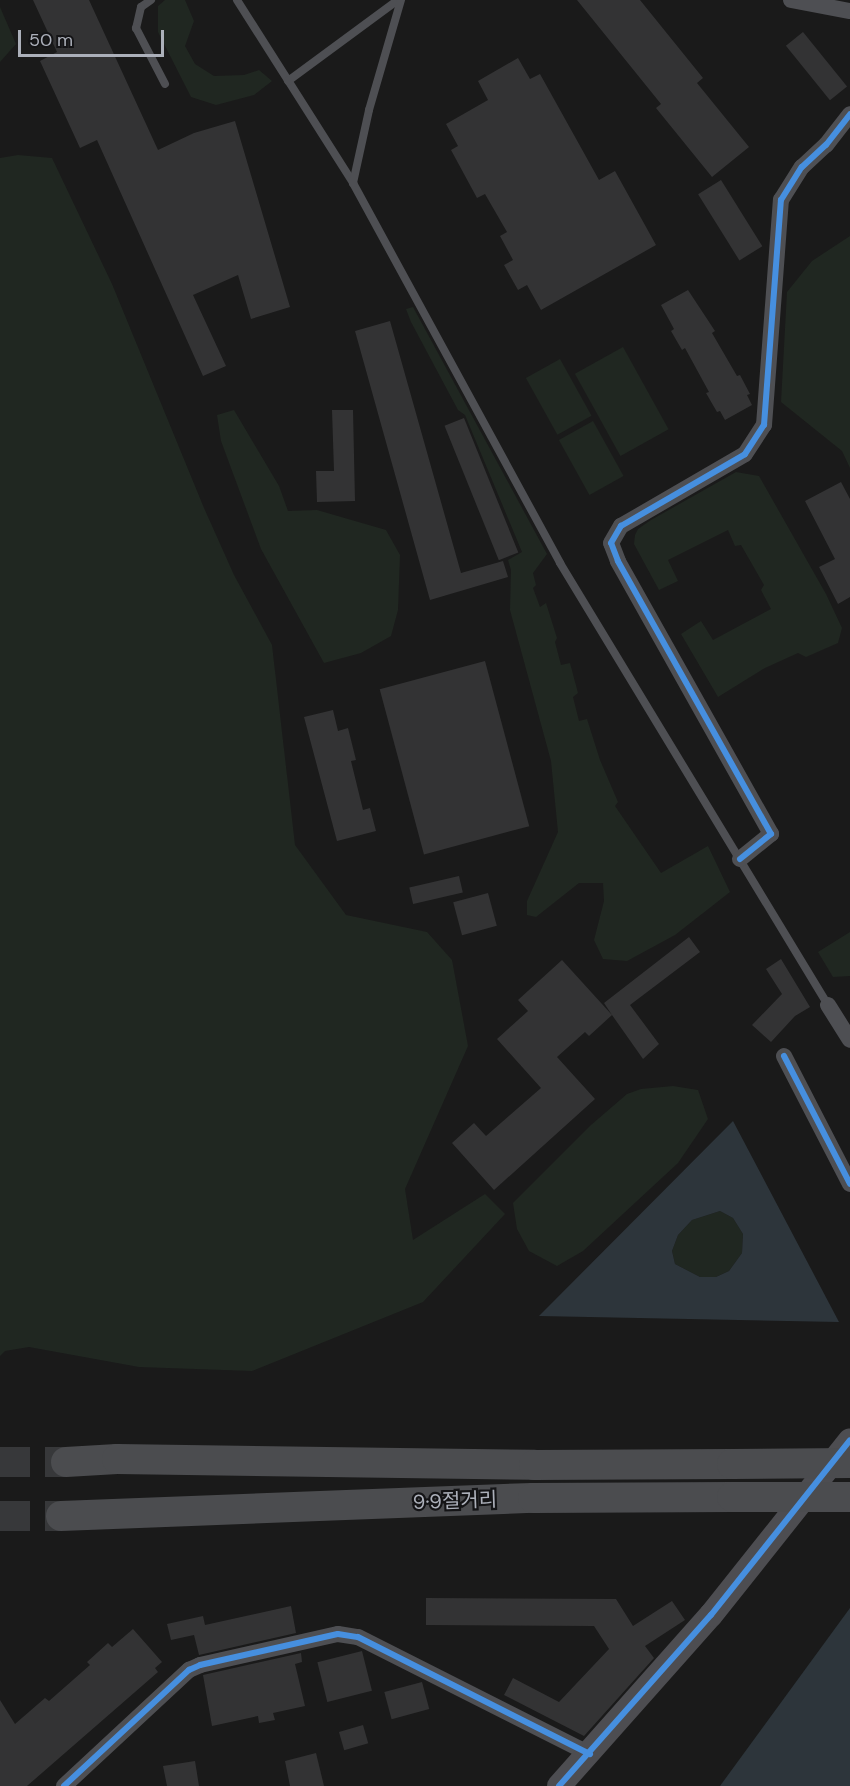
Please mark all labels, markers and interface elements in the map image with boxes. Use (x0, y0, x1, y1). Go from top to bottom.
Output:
scale bar (21, 18, 166, 56)
text: 50 m (29, 28, 73, 52)
street label: 9·9절거리 (412, 1488, 498, 1514)

